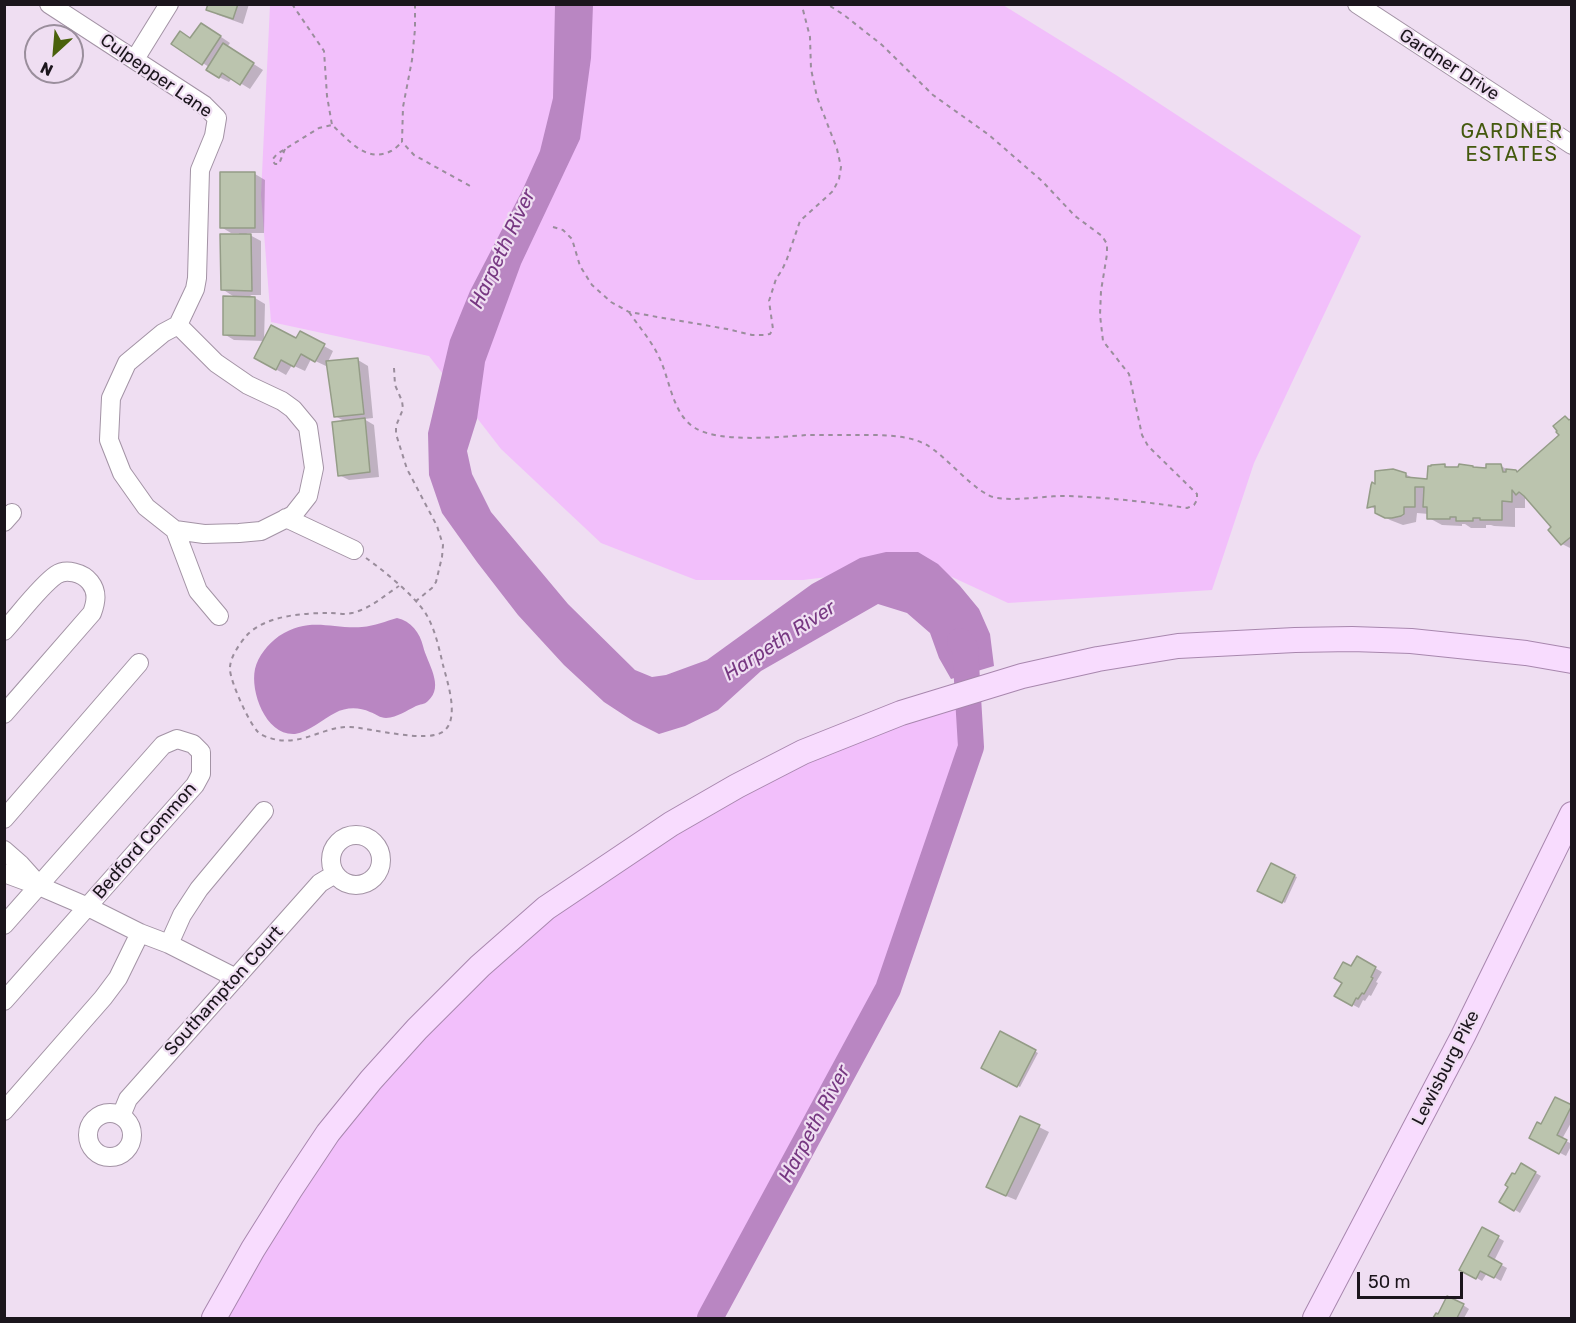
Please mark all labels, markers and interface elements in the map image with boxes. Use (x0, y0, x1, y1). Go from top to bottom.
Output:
north arrow (24, 24, 84, 84)
street label: Gardner Drive (1395, 25, 1503, 105)
street label: Culpepper Lane (96, 29, 216, 123)
text: N (37, 58, 56, 80)
district label: GARDNER ESTATES (1460, 120, 1564, 167)
water label: Harpeth River (465, 186, 541, 312)
water label: Harpeth River (719, 596, 841, 686)
street label: Bedford Common (89, 778, 201, 904)
street label: Southampton Court (160, 922, 288, 1060)
street label: Lewisburg Pike (1408, 1007, 1484, 1129)
water label: Harpeth River (774, 1061, 856, 1187)
scale bar (1360, 1260, 1466, 1298)
text: 50 m (1368, 1271, 1411, 1293)

